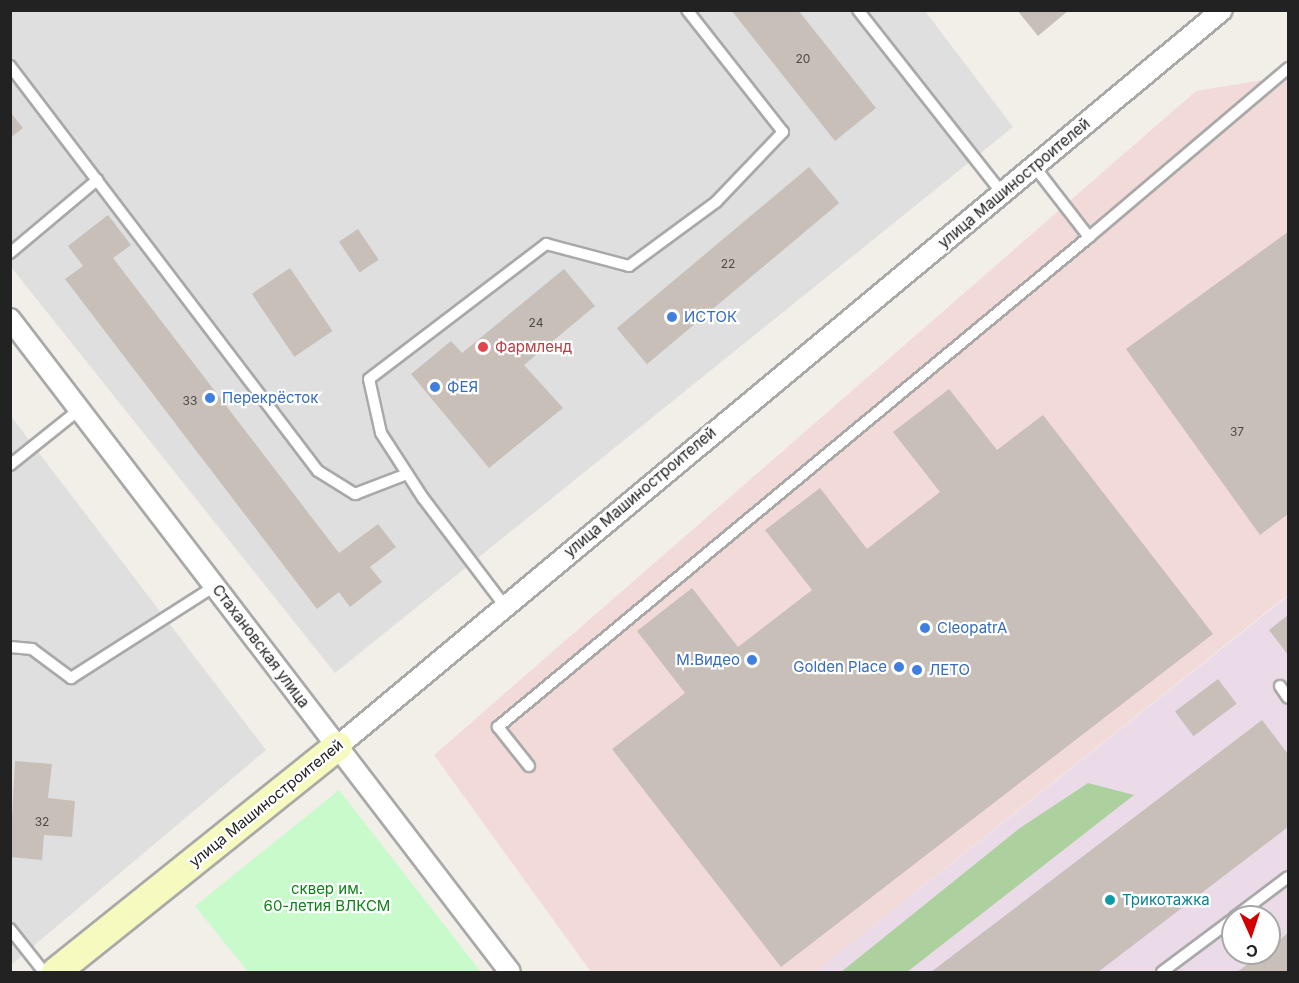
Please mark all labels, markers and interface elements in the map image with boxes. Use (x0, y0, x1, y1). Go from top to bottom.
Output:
house number: 20 (796, 52, 810, 66)
street label: улица Машиностроителей (935, 114, 1093, 252)
house number: 22 (721, 257, 735, 271)
place label: ИСТОК (684, 308, 737, 326)
marker: ИСТОК (665, 310, 679, 324)
house number: 24 (529, 316, 543, 330)
place label: Фармленд (495, 338, 572, 356)
marker: Фармленд (476, 340, 490, 354)
place label: ФЕЯ (447, 378, 478, 396)
marker: ФЕЯ (428, 380, 442, 394)
place label: Перекрёсток (222, 389, 318, 407)
marker: Перекрёсток (203, 391, 217, 405)
house number: 33 (183, 394, 197, 408)
street label: улица Машиностроителей (561, 423, 719, 561)
house number: 37 (1230, 425, 1244, 439)
street label: Стахановская улица (209, 581, 313, 711)
place label: CleopatrA (937, 619, 1007, 637)
marker: CleopatrA (918, 621, 932, 635)
place label: М.Видео (676, 651, 740, 669)
marker: М.Видео (745, 653, 759, 667)
place label: Golden Place (793, 658, 887, 676)
marker: Golden Place (892, 660, 906, 674)
place label: ЛЕТО (929, 661, 970, 679)
marker: ЛЕТО (910, 663, 924, 677)
street label: улица Машиностроителей (186, 735, 346, 871)
house number: 32 (35, 815, 49, 829)
park label: сквер им. 60-летия ВЛКСМ (264, 879, 390, 914)
place label: Трикотажка (1122, 891, 1210, 909)
marker: Трикотажка (1103, 893, 1117, 907)
north arrow (1221, 905, 1281, 965)
text: С (1245, 941, 1258, 961)

